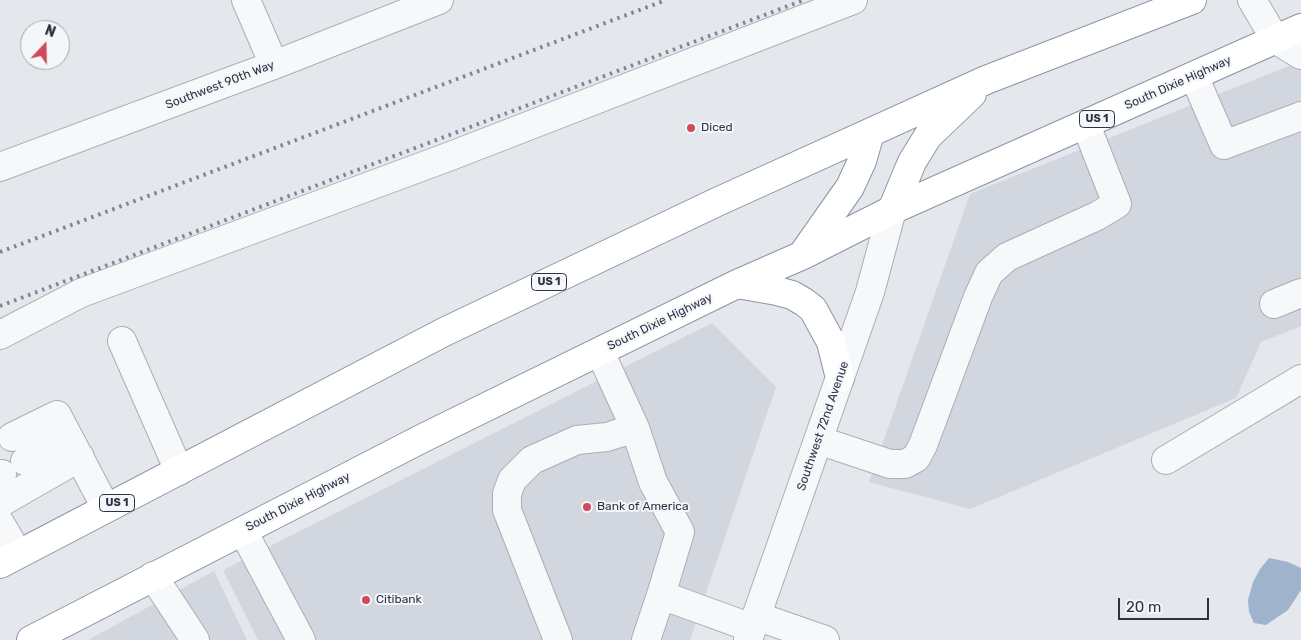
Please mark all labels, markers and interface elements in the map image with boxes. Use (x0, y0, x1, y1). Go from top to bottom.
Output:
north arrow (20, 20, 70, 70)
text: N (42, 22, 58, 41)
street label: South Dixie Highway (1122, 53, 1234, 113)
street label: Southwest 90th Way (163, 58, 277, 112)
road number: US 1 (1080, 110, 1114, 128)
place label: Diced (701, 121, 733, 135)
marker: Diced (685, 122, 697, 134)
road number: US 1 (532, 274, 566, 290)
street label: South Dixie Highway (605, 290, 715, 354)
street label: Southwest 72nd Avenue (794, 359, 852, 493)
street label: South Dixie Highway (243, 469, 353, 535)
road number: US 1 (100, 494, 134, 512)
place label: Bank of America (597, 500, 689, 514)
marker: Bank of America (581, 501, 593, 513)
scale bar (1121, 588, 1212, 620)
place label: Citibank (376, 593, 422, 607)
marker: Citibank (360, 594, 372, 606)
text: 20 m (1126, 598, 1161, 616)

